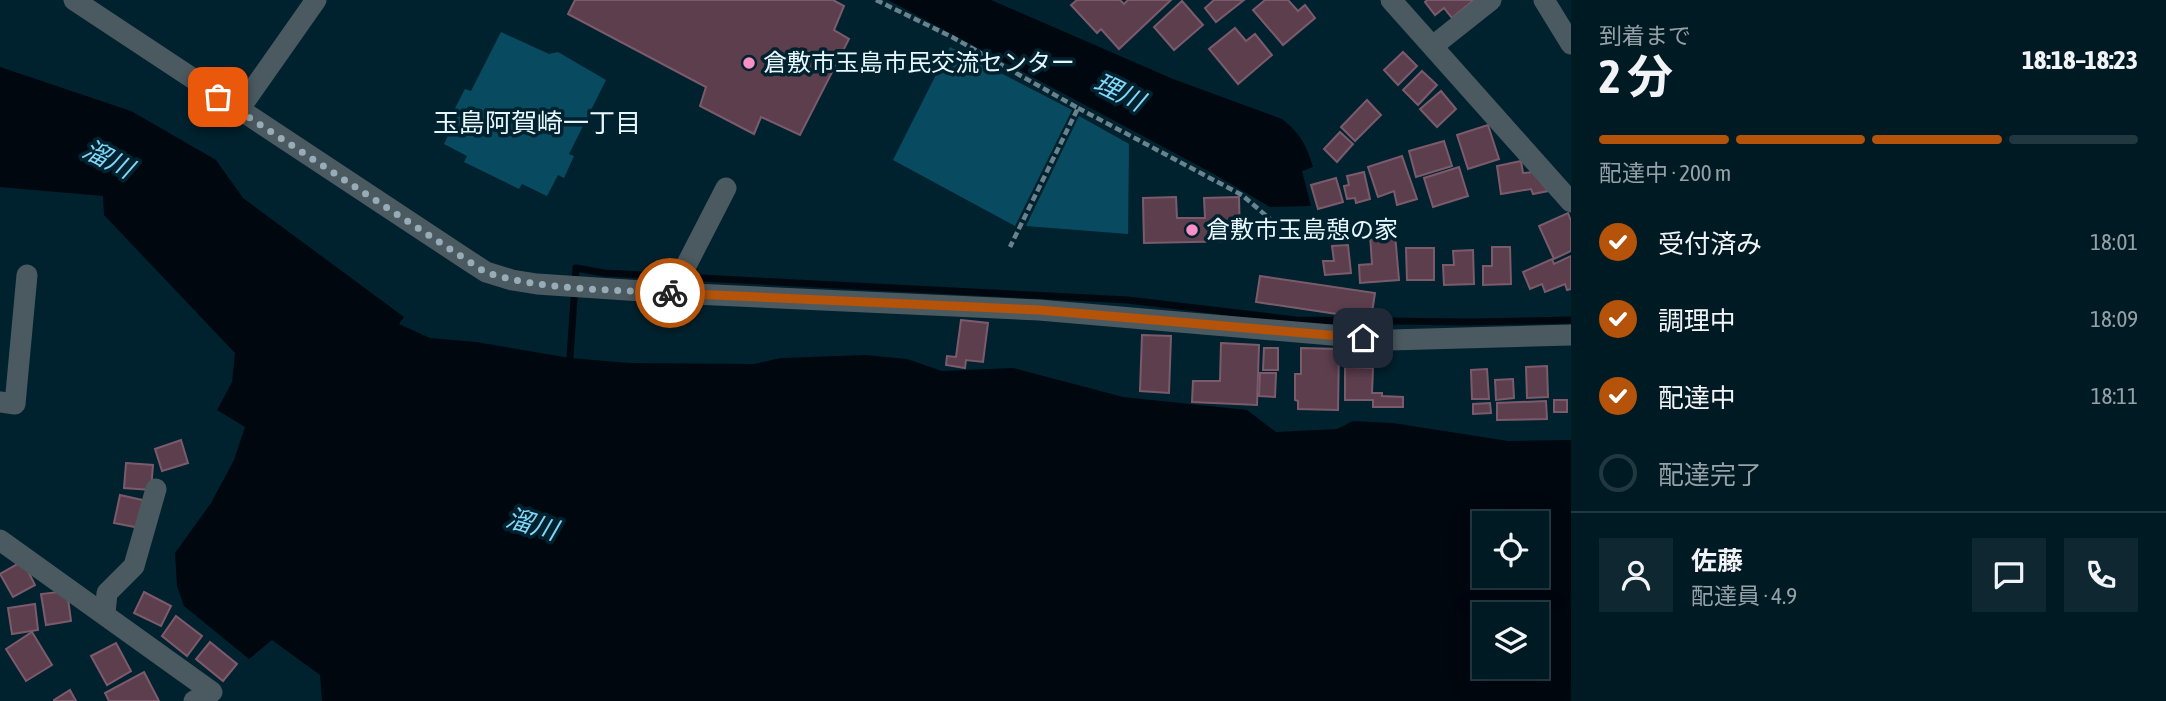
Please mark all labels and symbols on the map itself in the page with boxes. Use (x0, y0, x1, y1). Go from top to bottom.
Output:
place label: 倉敷市玉島市民交流センター (763, 49, 1075, 76)
marker: 倉敷市玉島市民交流センター (741, 55, 757, 71)
pin (188, 67, 248, 127)
water label: 理川 (1089, 67, 1152, 118)
district label: 玉島阿賀崎一丁目 (433, 108, 641, 138)
water label: 溜川 (78, 134, 141, 186)
place label: 倉敷市玉島憩の家 (1206, 216, 1398, 243)
marker: 倉敷市玉島憩の家 (1184, 222, 1200, 238)
courier (635, 258, 705, 328)
pin (1333, 308, 1393, 368)
water label: 溜川 (503, 502, 564, 546)

